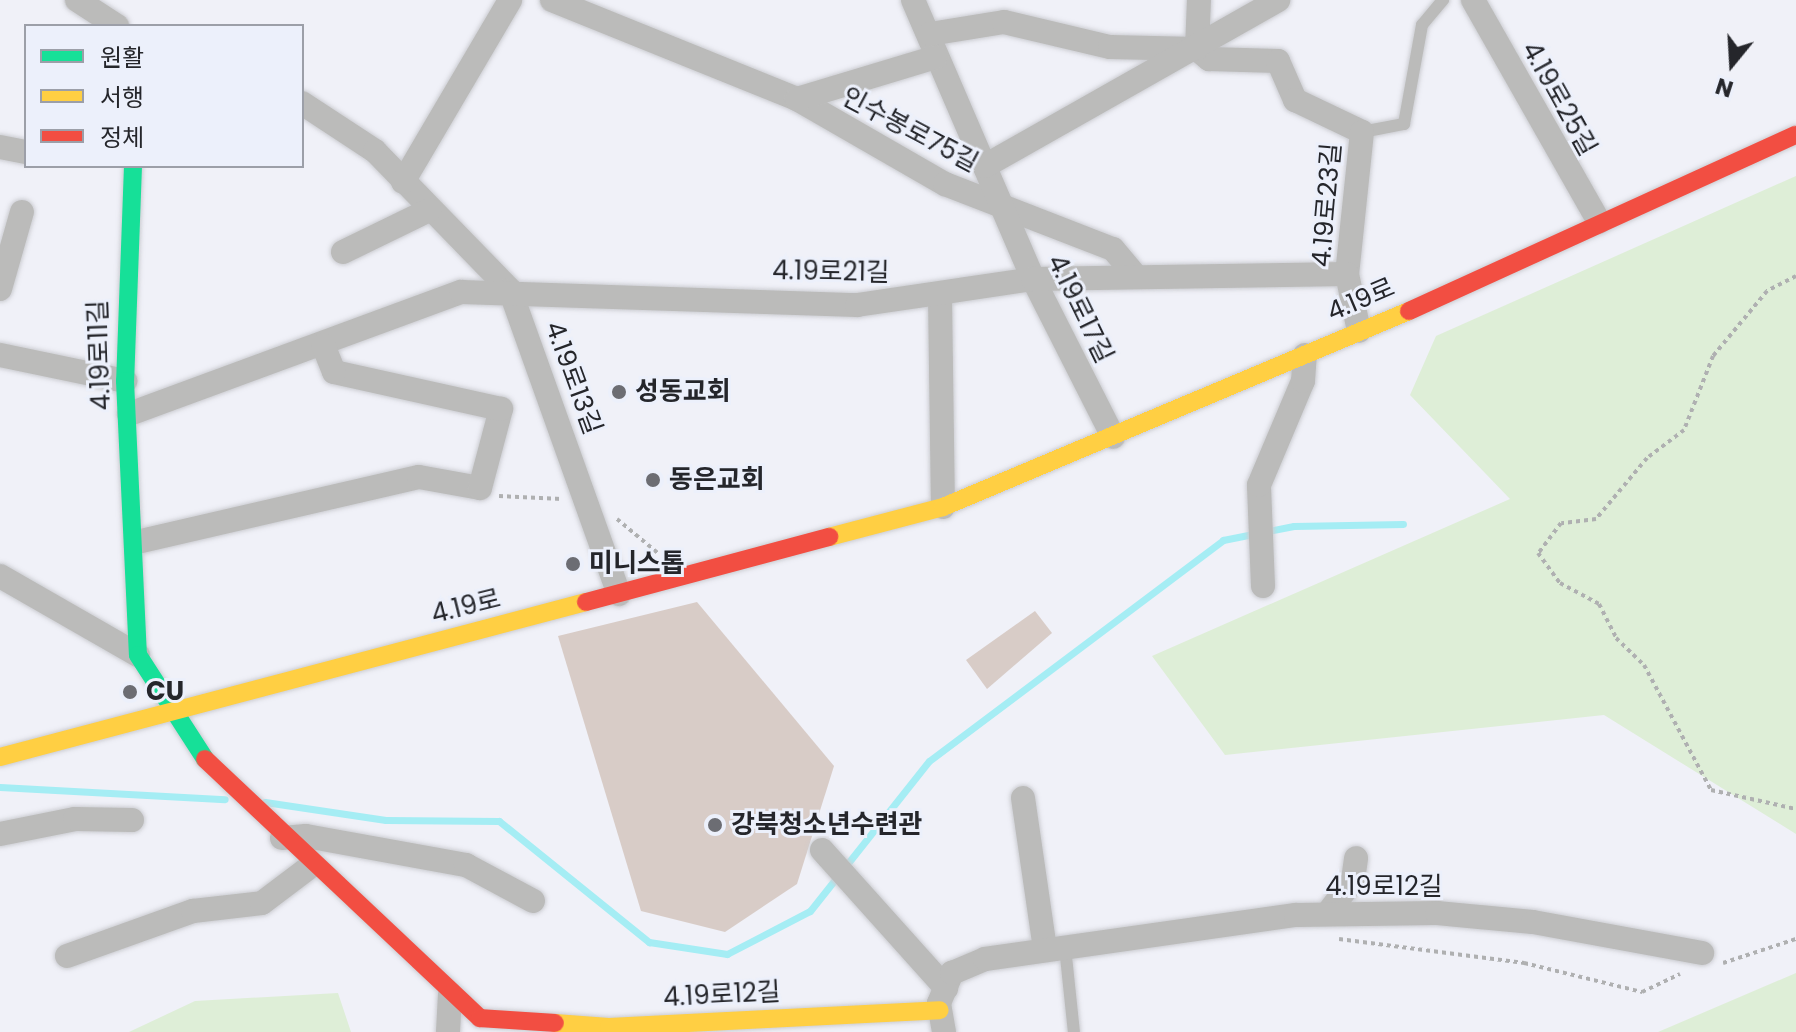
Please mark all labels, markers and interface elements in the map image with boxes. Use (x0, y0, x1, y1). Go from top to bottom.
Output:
legend (24, 24, 304, 168)
north arrow (1692, 24, 1772, 104)
street label: 4.19로25길 (1515, 36, 1603, 162)
text: 원활 (100, 41, 144, 74)
text: N (1712, 70, 1737, 105)
text: 서행 (100, 81, 144, 114)
street label: 인수봉로75길 (836, 81, 984, 179)
text: 정체 (100, 121, 144, 154)
street label: 4.19로23길 (1306, 142, 1348, 268)
street label: 4.19로17길 (1040, 250, 1120, 368)
street label: 4.19로21길 (772, 255, 890, 289)
street label: 4.19로 (1322, 272, 1400, 328)
street label: 4.19로11길 (82, 299, 118, 411)
street label: 4.19로13길 (538, 317, 608, 439)
place label: 성동교회 (635, 376, 731, 408)
marker: 성동교회 (610, 383, 628, 401)
place label: 동은교회 (669, 464, 765, 496)
marker: 동은교회 (644, 471, 662, 489)
place label: 미니스톱 (589, 548, 685, 580)
marker: 미니스톱 (564, 555, 582, 573)
street label: 4.19로 (428, 583, 504, 631)
place label: CU (146, 676, 184, 708)
marker: CU (121, 683, 139, 701)
place label: 강북청소년수련관 (731, 809, 922, 841)
marker: 강북청소년수련관 (706, 816, 724, 834)
street label: 4.19로12길 (1325, 871, 1443, 903)
street label: 4.19로12길 (662, 976, 782, 1014)

